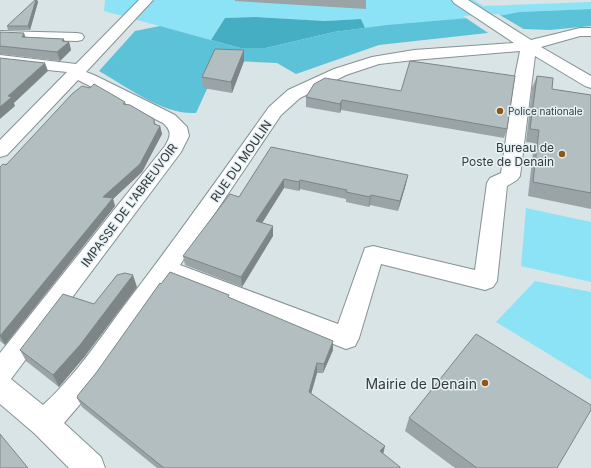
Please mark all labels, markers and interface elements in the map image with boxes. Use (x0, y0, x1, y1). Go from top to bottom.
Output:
place label: Police nationale (508, 105, 583, 117)
marker: Police nationale (495, 106, 505, 116)
street label: RUE DU MOULIN (207, 117, 275, 205)
street label: IMPASSE DE L'ABREUVOIR (78, 140, 180, 270)
place label: Bureau de Poste de Denain (461, 140, 554, 169)
marker: Bureau de Poste de Denain (557, 149, 567, 159)
place label: Mairie de Denain (365, 375, 477, 392)
marker: Mairie de Denain (480, 378, 490, 388)

